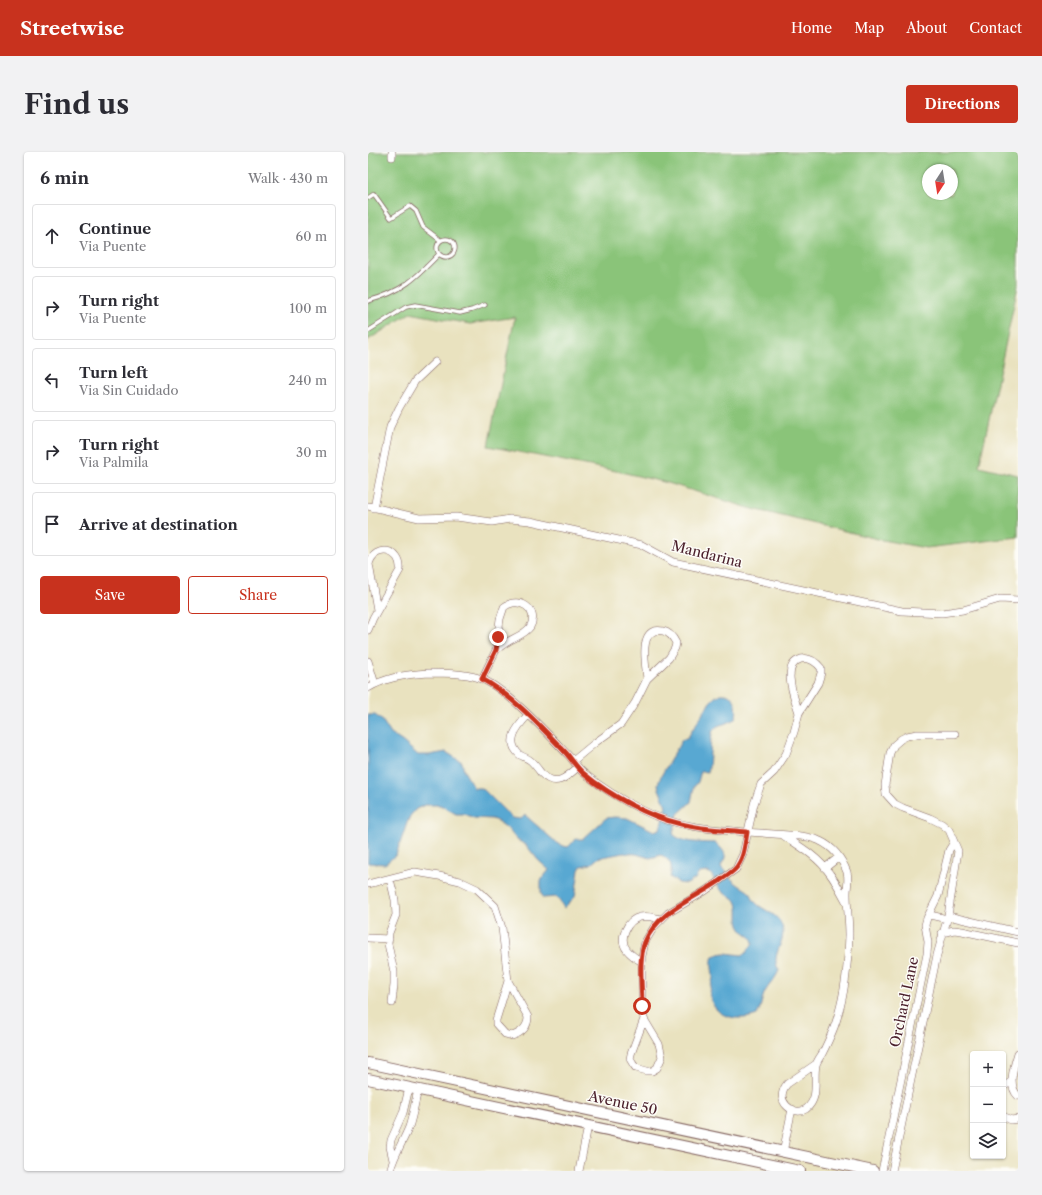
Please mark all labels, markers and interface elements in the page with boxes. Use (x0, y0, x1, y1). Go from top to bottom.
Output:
text: Streetwise (20, 17, 124, 40)
text: Home (791, 19, 832, 37)
text: Map (854, 19, 884, 37)
text: About (906, 19, 947, 37)
text: Contact (969, 19, 1022, 37)
button: Directions (906, 85, 1018, 123)
text: Find us (24, 87, 129, 121)
north arrow (922, 164, 958, 200)
text: 6 min (40, 168, 89, 188)
text: Walk · 430 m (248, 170, 328, 186)
text: Continue (79, 219, 151, 238)
icon: ahead (41, 225, 63, 247)
text: 60 m (296, 228, 327, 244)
text: Via Puente (79, 238, 146, 254)
text: Turn right (79, 291, 159, 310)
icon: right (41, 297, 63, 319)
text: 100 m (289, 300, 327, 316)
text: Via Puente (79, 310, 146, 326)
text: Turn left (79, 363, 148, 382)
icon: left (41, 369, 63, 391)
text: 240 m (288, 372, 327, 388)
text: Via Sin Cuidado (79, 382, 179, 398)
text: Turn right (79, 435, 159, 454)
icon: right (41, 441, 63, 463)
text: 30 m (296, 444, 327, 460)
text: Via Palmila (79, 454, 148, 470)
icon: arrive (41, 513, 63, 535)
text: Arrive at destination (79, 515, 238, 534)
street label: Mandarina (670, 537, 745, 572)
button: Save (40, 576, 180, 614)
button: Share (188, 576, 328, 614)
route end (489, 628, 507, 646)
street label: Orchard Lane (886, 955, 922, 1049)
route start (633, 997, 651, 1015)
map controls (970, 1051, 1006, 1159)
button: + (970, 1051, 1006, 1087)
street label: Avenue 50 (586, 1087, 659, 1119)
button: − (970, 1087, 1006, 1123)
button: layers (970, 1123, 1006, 1159)

